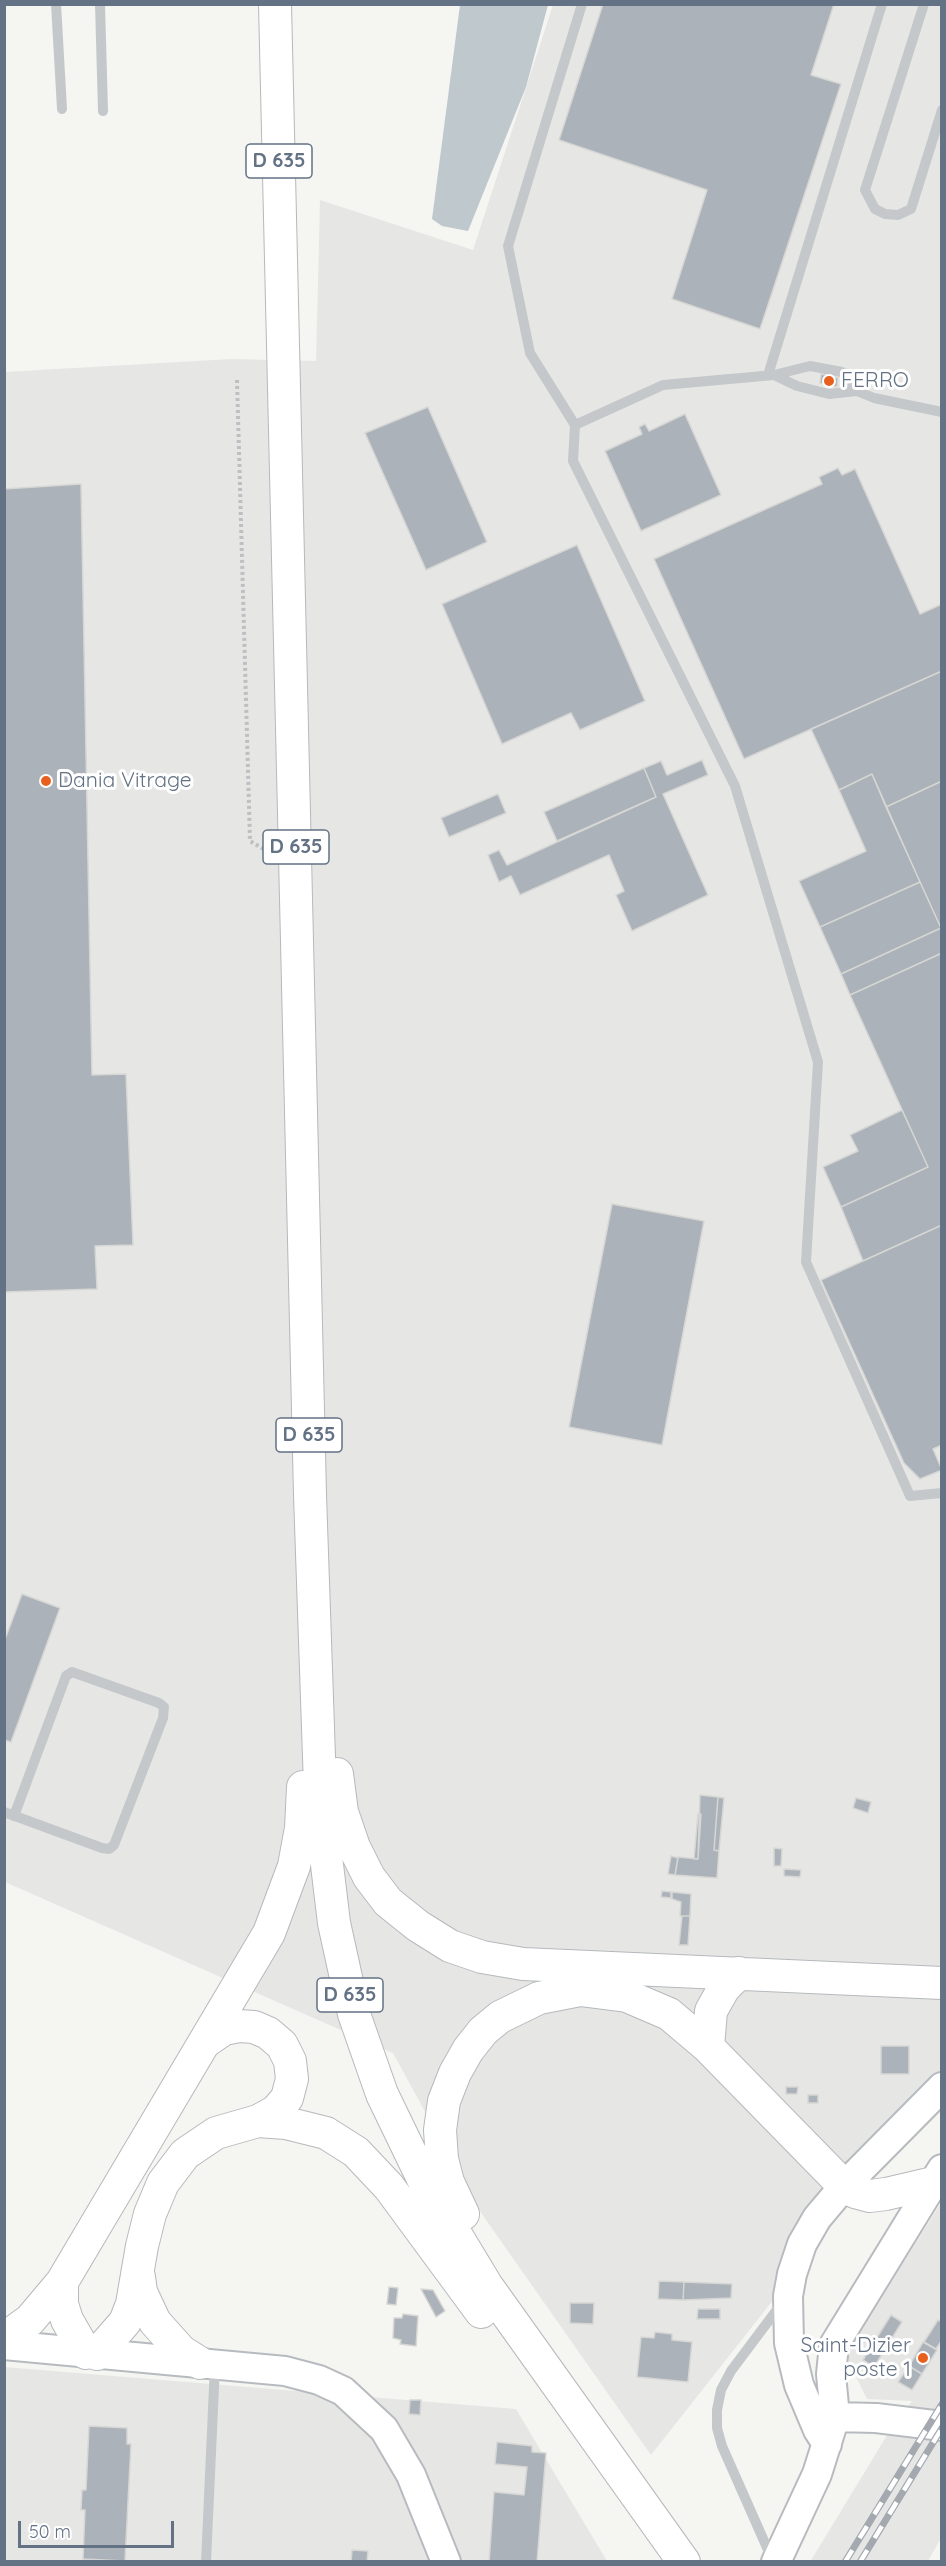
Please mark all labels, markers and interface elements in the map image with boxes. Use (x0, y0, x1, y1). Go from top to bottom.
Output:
road number: D 635 (246, 144, 312, 178)
place label: FERRO (841, 368, 909, 394)
marker: FERRO (822, 374, 836, 388)
place label: Dania Vitrage (58, 768, 192, 794)
marker: Dania Vitrage (39, 774, 53, 788)
road number: D 635 (263, 830, 329, 864)
road number: D 635 (276, 1418, 342, 1452)
road number: D 635 (317, 1978, 383, 2012)
place label: Saint-Dizier poste 1 (800, 2333, 911, 2383)
marker: Saint-Dizier poste 1 (916, 2351, 930, 2365)
scale bar (21, 2509, 177, 2547)
text: 50 m (29, 2520, 71, 2543)

